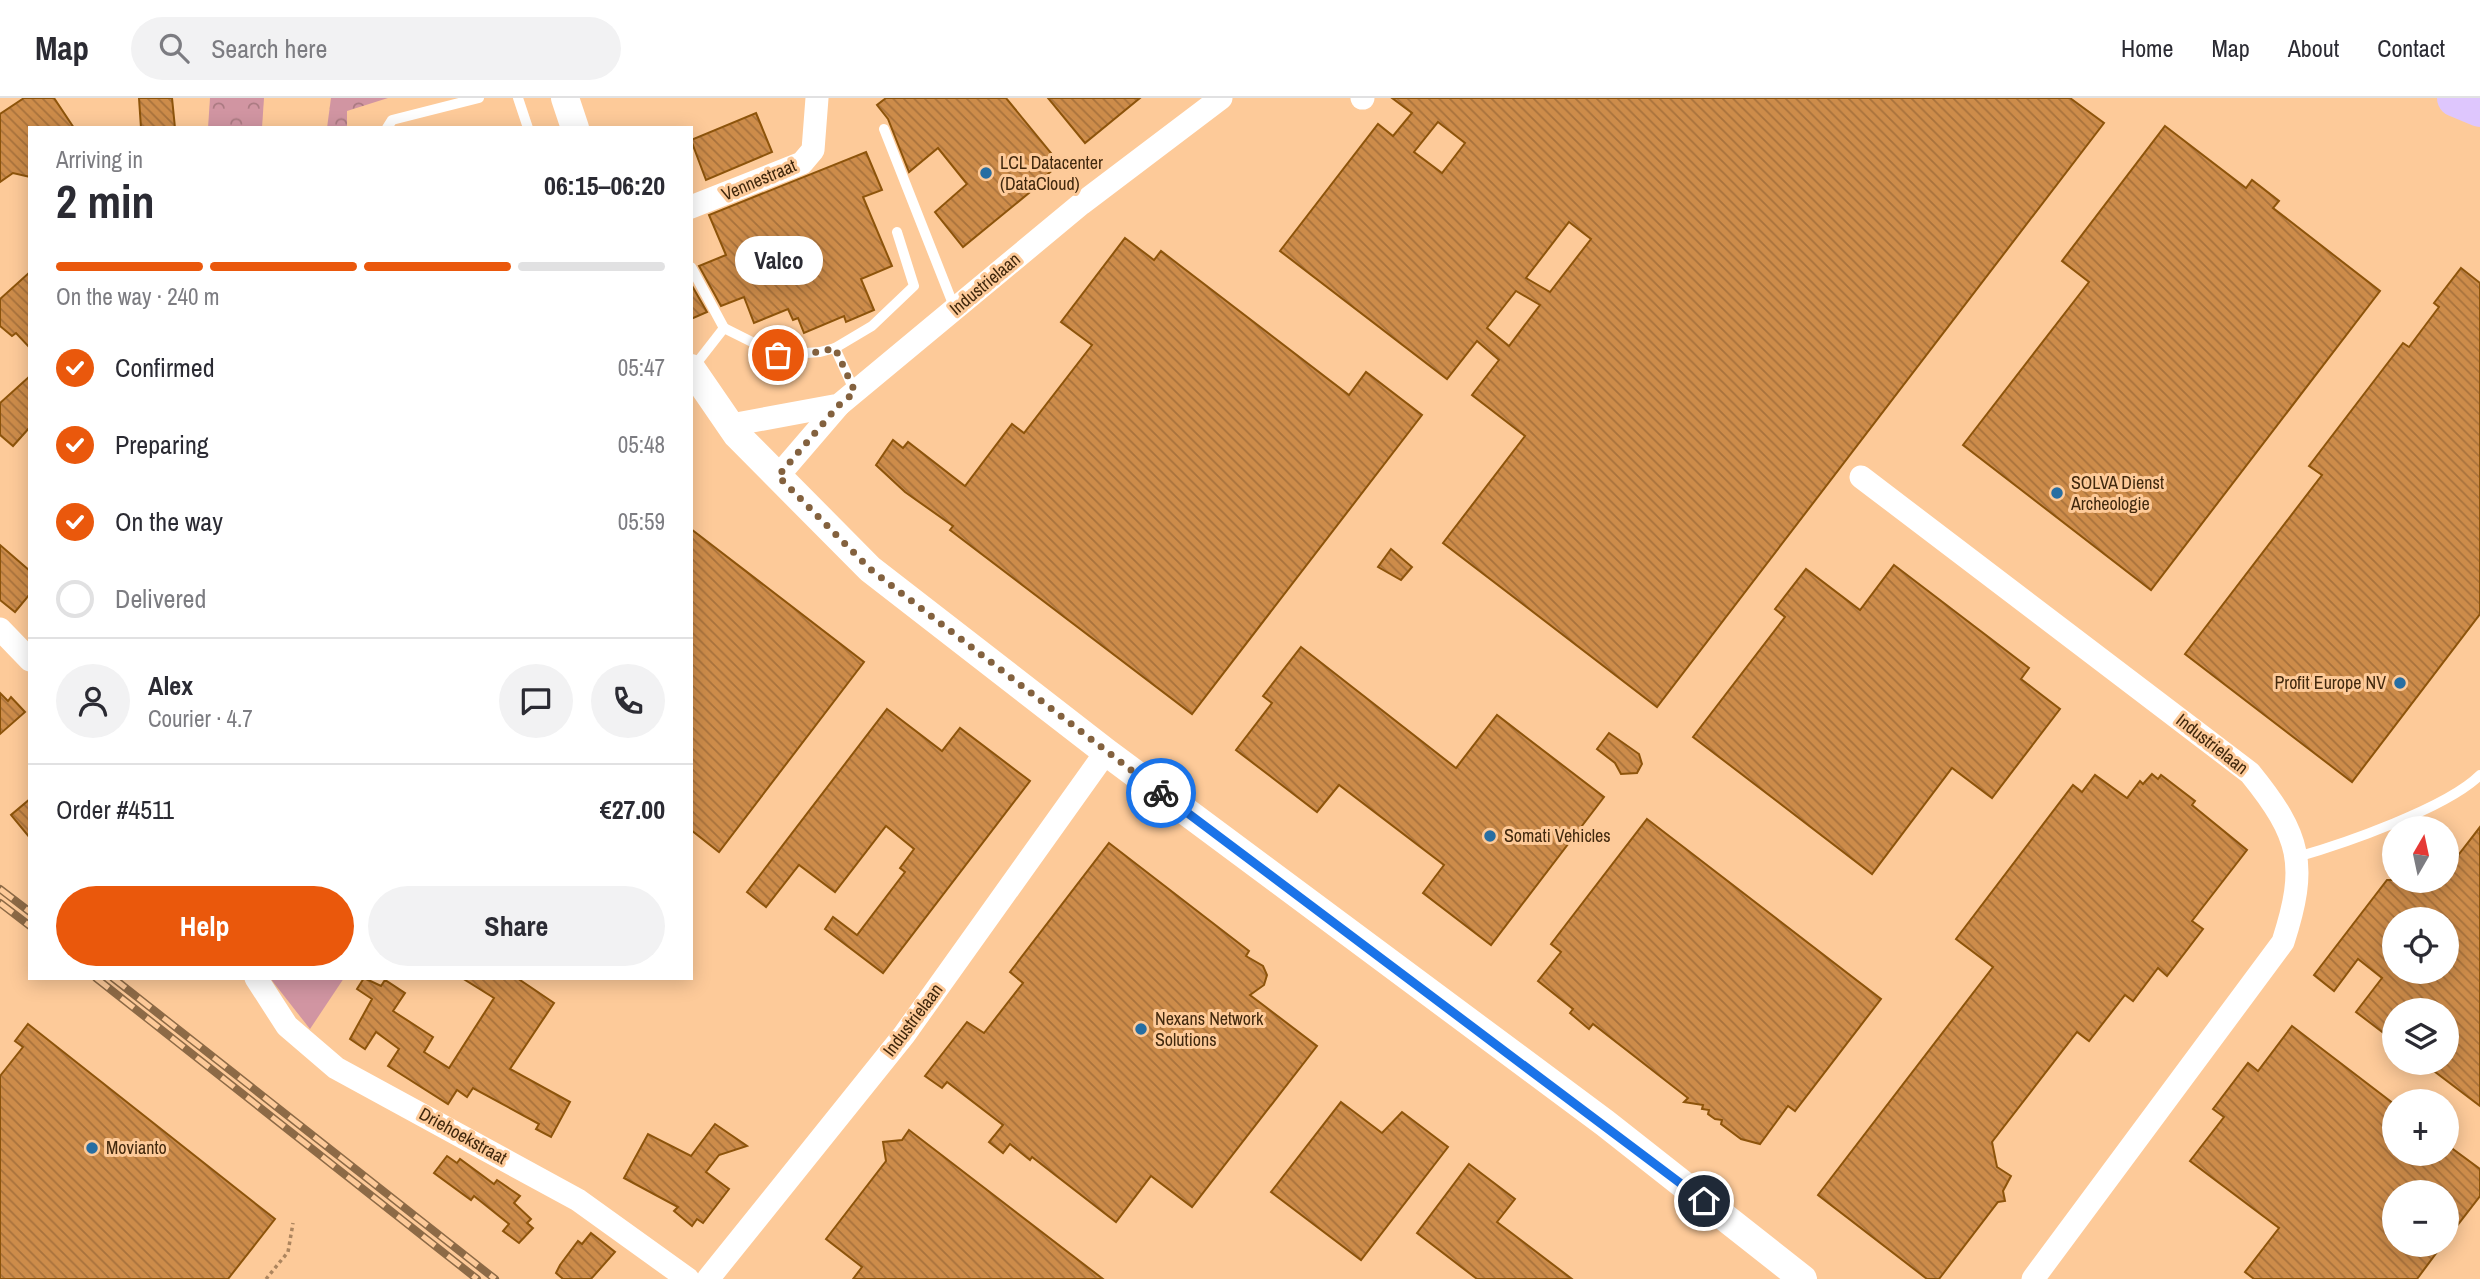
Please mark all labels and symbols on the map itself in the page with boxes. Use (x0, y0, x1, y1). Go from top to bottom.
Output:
place label: LCL Datacenter (DataCloud) (1000, 150, 1103, 196)
street label: Vennestraat (718, 153, 800, 206)
marker: LCL Datacenter (DataCloud) (978, 165, 994, 181)
callout: Valco (734, 236, 822, 285)
street label: Industrielaan (944, 247, 1025, 321)
pin (748, 325, 808, 385)
place label: SOLVA Dienst Archeologie (2070, 470, 2164, 516)
marker: SOLVA Dienst Archeologie (2049, 485, 2065, 501)
place label: Profit Europe NV (2274, 670, 2386, 695)
marker: Profit Europe NV (2392, 675, 2408, 691)
street label: Industrielaan (2171, 707, 2254, 780)
courier (1126, 758, 1196, 828)
north arrow (2382, 816, 2459, 892)
place label: Somati Vehicles (1504, 823, 1611, 848)
marker: Somati Vehicles (1482, 828, 1498, 844)
street label: Industrielaan (877, 978, 948, 1061)
place label: Nexans Network Solutions (1155, 1006, 1264, 1052)
marker: Nexans Network Solutions (1133, 1021, 1149, 1037)
street label: Driehoekstraat (415, 1101, 512, 1170)
place label: Movianto (106, 1135, 167, 1160)
marker: Movianto (84, 1140, 100, 1156)
pin (1674, 1171, 1734, 1231)

